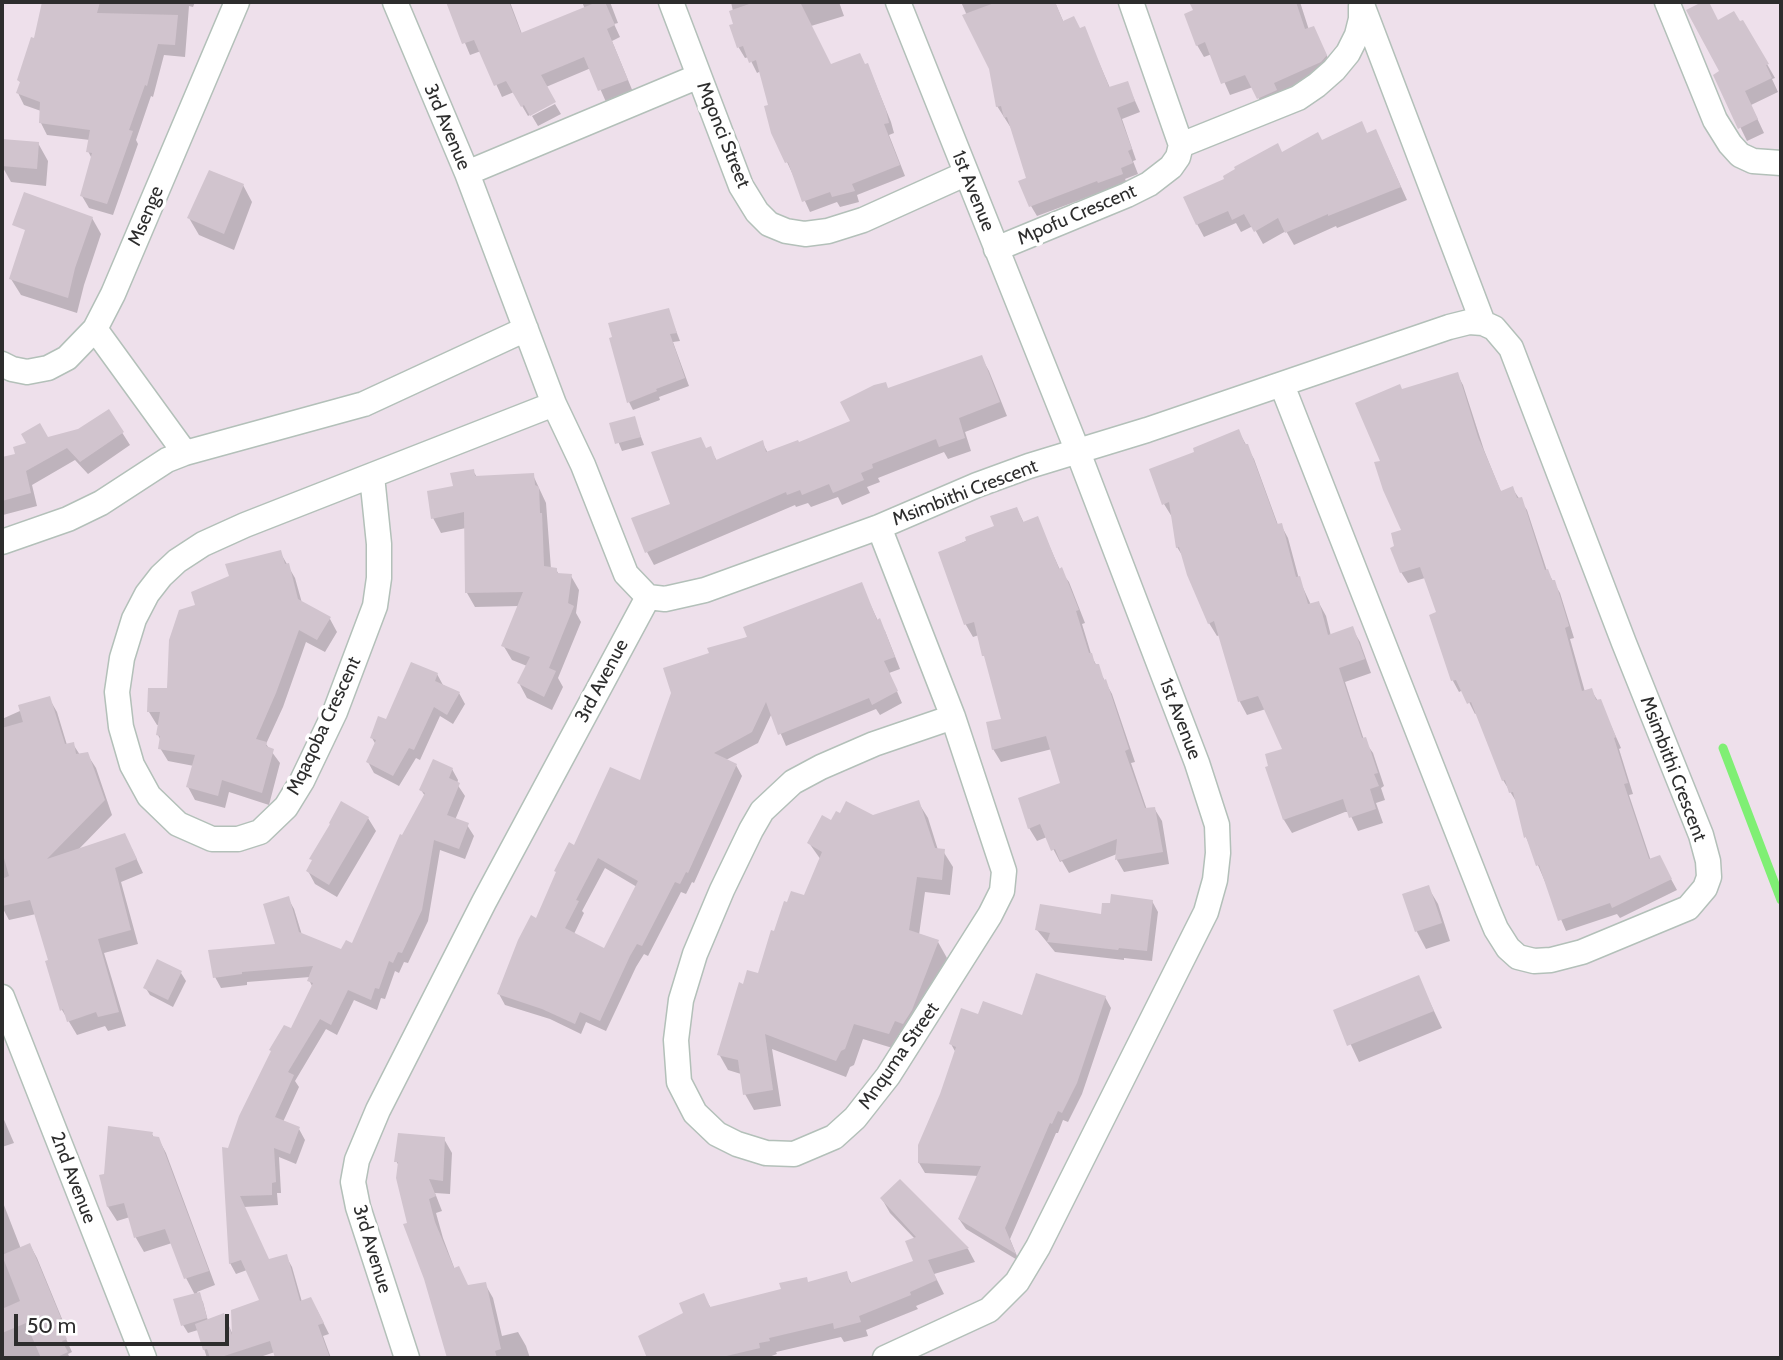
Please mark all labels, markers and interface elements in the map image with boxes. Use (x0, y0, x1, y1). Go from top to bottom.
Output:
street label: Mqonci Street (691, 79, 755, 191)
street label: 3rd Avenue (419, 81, 475, 173)
street label: 1st Avenue (947, 147, 999, 235)
street label: Mpofu Crescent (1014, 180, 1140, 250)
street label: Msenge (123, 183, 169, 249)
street label: Msimbithi Crescent (889, 455, 1041, 531)
street label: 3rd Avenue (571, 635, 633, 727)
street label: Mqaqoba Crescent (282, 653, 366, 799)
street label: 1st Avenue (1154, 675, 1206, 763)
street label: Msimbithi Crescent (1635, 693, 1711, 845)
street label: Mnquma Street (854, 998, 944, 1114)
street label: 2nd Avenue (45, 1129, 101, 1227)
street label: 3rd Avenue (348, 1202, 396, 1296)
scale bar (18, 1300, 233, 1344)
text: 50 m (27, 1313, 76, 1338)

